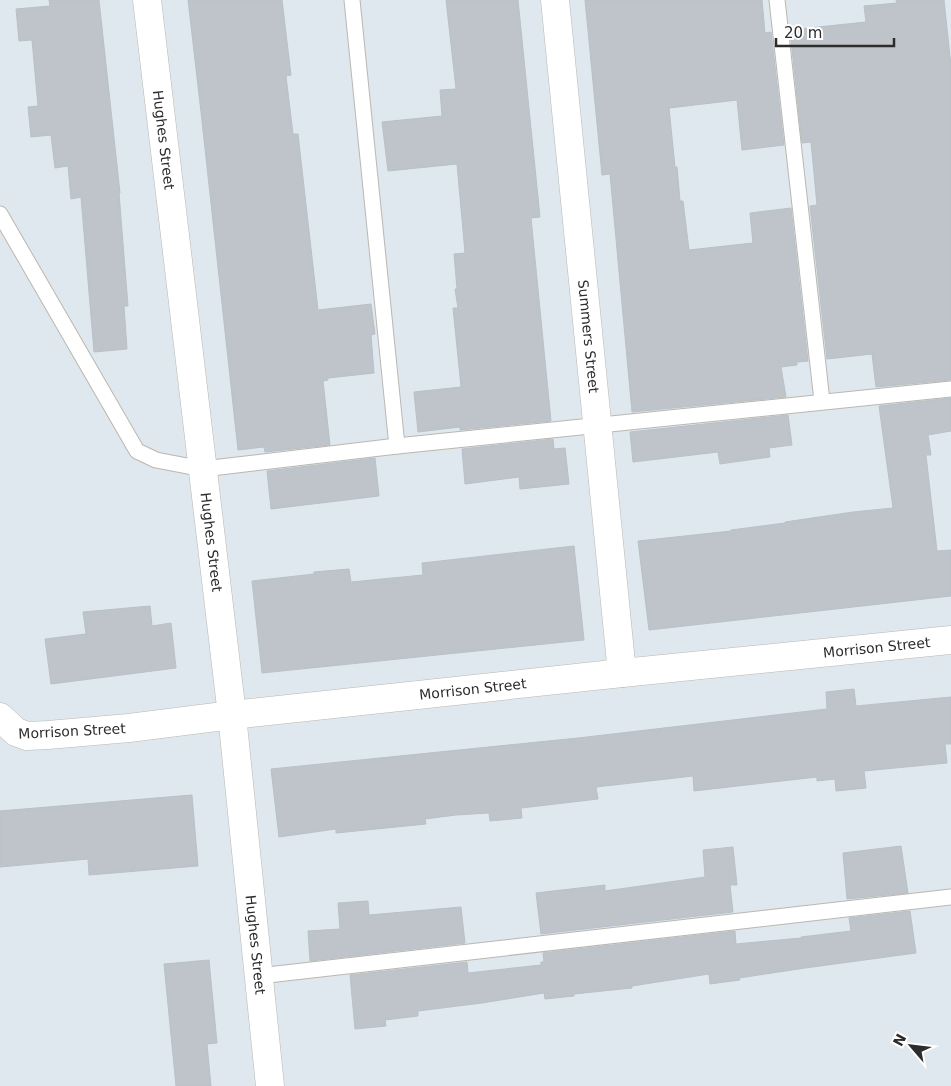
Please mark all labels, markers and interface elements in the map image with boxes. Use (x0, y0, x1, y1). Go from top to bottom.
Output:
scale bar (776, 15, 894, 47)
text: 20 m (784, 24, 822, 42)
street label: Hughes Street (150, 89, 178, 191)
street label: Summers Street (575, 279, 602, 394)
street label: Hughes Street (198, 492, 225, 593)
street label: Morrison Street (822, 634, 932, 661)
street label: Morrison Street (418, 675, 528, 703)
street label: Morrison Street (18, 720, 127, 742)
street label: Hughes Street (242, 894, 269, 996)
north arrow (886, 1021, 936, 1071)
text: N (890, 1031, 909, 1049)

